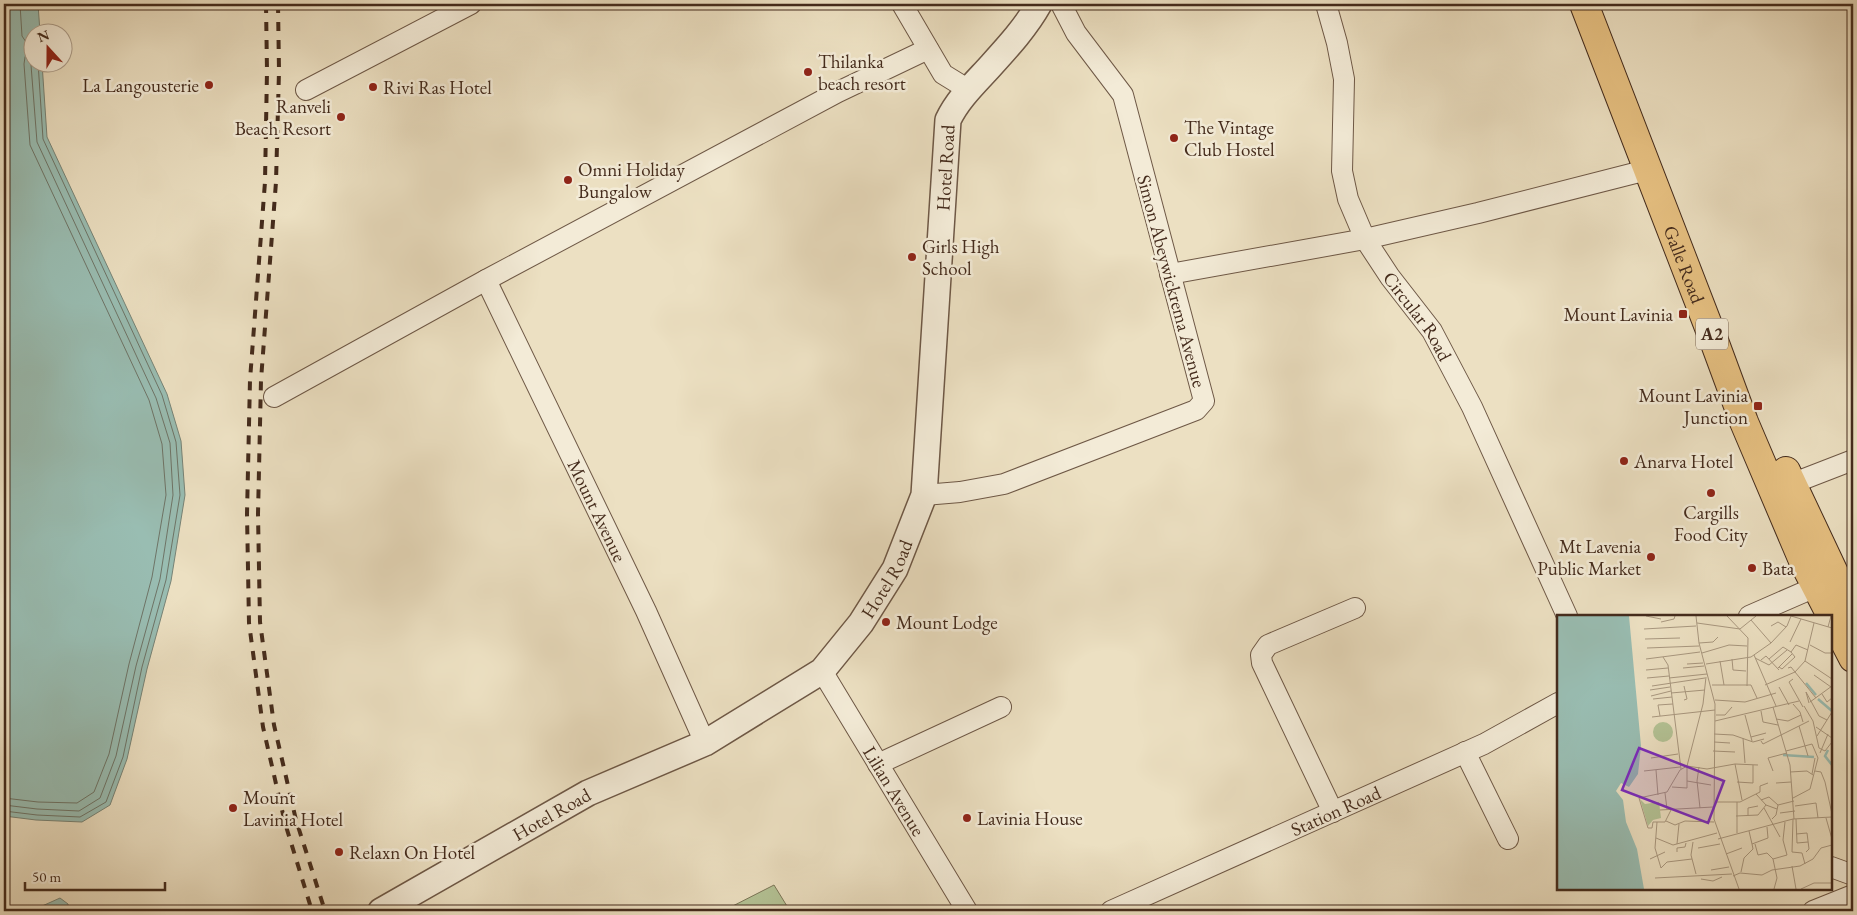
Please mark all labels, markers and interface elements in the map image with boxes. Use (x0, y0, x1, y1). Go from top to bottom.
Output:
north arrow (22, 22, 72, 72)
text: N (35, 25, 52, 46)
place label: Thilanka beach resort (818, 49, 906, 96)
marker: Thilanka beach resort (802, 66, 814, 78)
place label: La Langousterie (82, 73, 199, 98)
place label: Rivi Ras Hotel (383, 75, 492, 100)
marker: La Langousterie (203, 79, 215, 91)
marker: Rivi Ras Hotel (367, 81, 379, 93)
place label: Ranveli Beach Resort (235, 94, 331, 141)
marker: Ranveli Beach Resort (335, 111, 347, 123)
place label: The Vintage Club Hostel (1184, 115, 1275, 162)
street label: Hotel Road (930, 123, 961, 212)
marker: The Vintage Club Hostel (1168, 132, 1180, 144)
place label: Omni Holiday Bungalow (578, 157, 685, 204)
street label: Simon Abeywickrema Avenue (1131, 172, 1212, 390)
marker: Omni Holiday Bungalow (562, 174, 574, 186)
street label: Galle Road (1658, 222, 1711, 307)
place label: Girls High School (922, 234, 1000, 281)
marker: Girls High School (906, 251, 918, 263)
street label: Circular Road (1377, 266, 1458, 366)
place label: Mount Lavinia (1564, 302, 1673, 327)
marker: Mount Lavinia (1677, 308, 1689, 320)
road number: A2 (1696, 318, 1728, 349)
place label: Mount Lavinia Junction (1639, 383, 1748, 430)
marker: Mount Lavinia Junction (1752, 400, 1764, 412)
place label: Anarva Hotel (1633, 449, 1734, 474)
street label: Mount Avenue (562, 455, 632, 566)
marker: Anarva Hotel (1618, 455, 1630, 467)
marker: Cargills Food City (1705, 487, 1717, 499)
place label: Cargills Food City (1674, 500, 1749, 547)
place label: Mt Lavenia Public Market (1537, 534, 1641, 581)
street label: Hotel Road (855, 536, 918, 623)
marker: Mt Lavenia Public Market (1645, 551, 1657, 563)
place label: Bata (1762, 556, 1795, 581)
marker: Bata (1746, 562, 1758, 574)
place label: Mount Lodge (896, 610, 998, 635)
inset map (1557, 615, 1832, 890)
marker: Mount Lodge (880, 616, 892, 628)
street label: Lilian Avenue (857, 741, 931, 841)
street label: Station Road (1287, 780, 1385, 842)
street label: Hotel Road (508, 782, 596, 847)
place label: Mount Lavinia Hotel (243, 785, 344, 832)
marker: Mount Lavinia Hotel (227, 802, 239, 814)
place label: Lavinia House (977, 806, 1083, 831)
marker: Lavinia House (961, 812, 973, 824)
place label: Relaxn On Hotel (349, 840, 476, 865)
marker: Relaxn On Hotel (333, 846, 345, 858)
scale bar (25, 860, 165, 892)
text: 50 m (32, 867, 61, 886)

